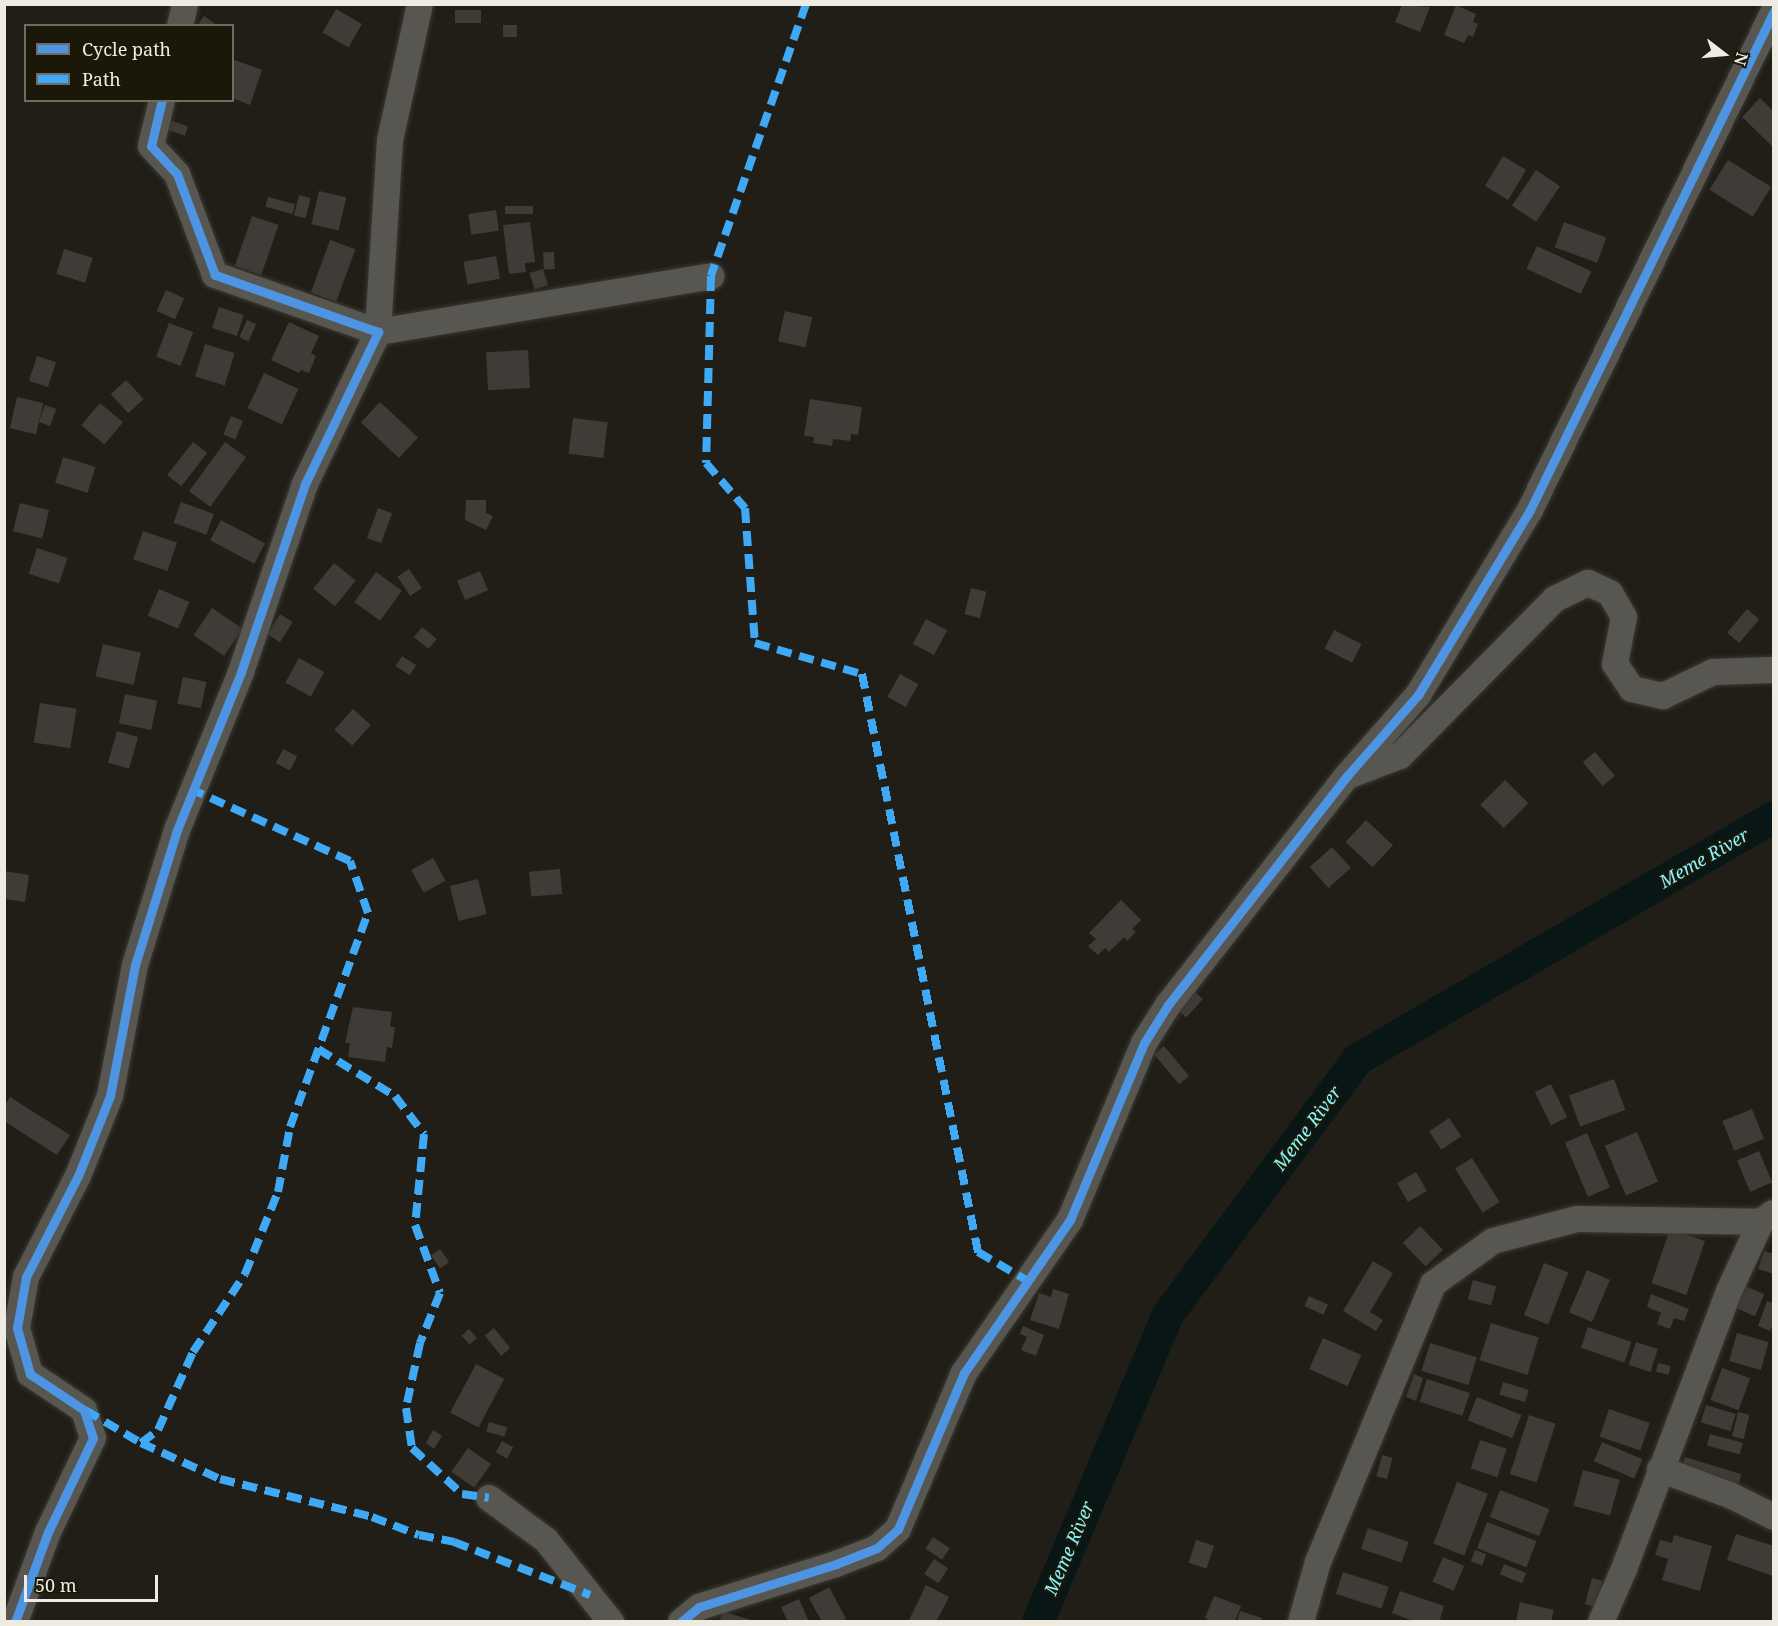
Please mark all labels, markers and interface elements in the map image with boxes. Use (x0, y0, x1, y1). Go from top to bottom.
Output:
legend (24, 24, 234, 102)
north arrow (1694, 24, 1754, 84)
text: Cycle path (82, 37, 171, 61)
text: N (1729, 50, 1754, 68)
text: Path (82, 67, 121, 91)
water label: Meme River (1655, 824, 1753, 892)
water label: Meme River (1268, 1082, 1346, 1174)
water label: Meme River (1040, 1498, 1098, 1598)
scale bar (27, 1563, 160, 1601)
text: 50 m (35, 1573, 77, 1597)

